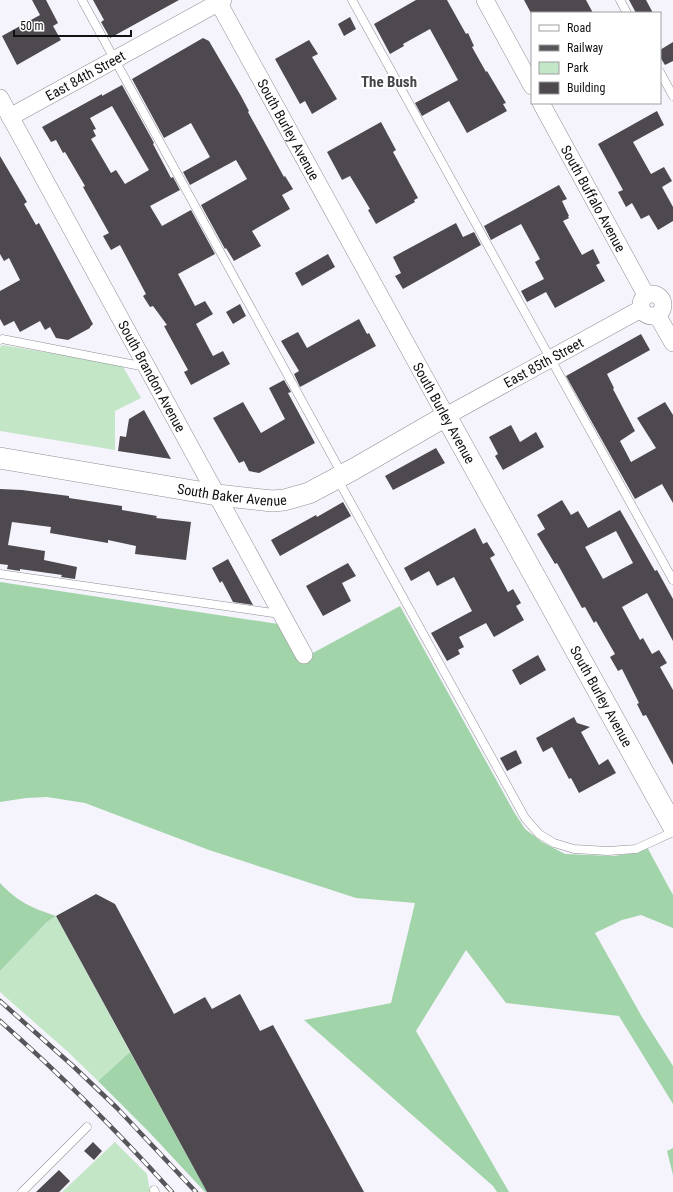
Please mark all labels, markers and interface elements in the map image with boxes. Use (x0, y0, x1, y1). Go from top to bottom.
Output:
scale bar (14, 12, 131, 38)
legend (531, 12, 661, 104)
text: 50 m (20, 19, 44, 33)
text: Road (567, 21, 591, 35)
text: Railway (567, 41, 603, 55)
street label: East 84th Street (43, 47, 128, 104)
text: Park (567, 61, 589, 75)
district label: The Bush (361, 73, 417, 91)
street label: South Burley Avenue (254, 76, 323, 183)
text: Building (567, 81, 605, 95)
street label: South Buffalo Avenue (558, 143, 629, 255)
street label: South Brandon Avenue (115, 318, 189, 435)
street label: East 85th Street (501, 334, 586, 391)
street label: South Burley Avenue (410, 360, 479, 467)
street label: South Baker Avenue (176, 480, 288, 509)
street label: South Burley Avenue (567, 643, 636, 750)

